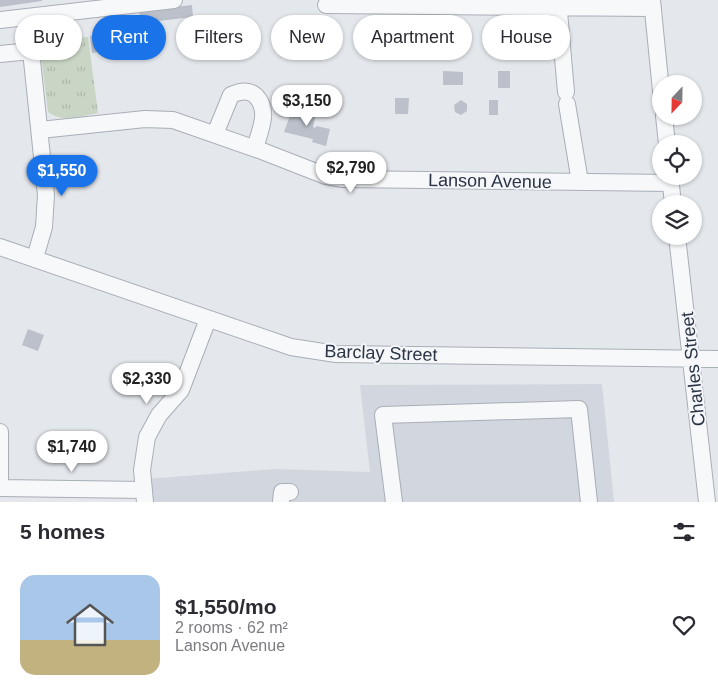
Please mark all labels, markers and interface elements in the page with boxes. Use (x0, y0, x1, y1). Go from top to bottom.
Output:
chip: Buy (15, 15, 82, 60)
chip: Rent (92, 15, 166, 60)
chip: Filters (176, 15, 261, 60)
chip: New (271, 15, 343, 60)
chip: Apartment (353, 15, 472, 60)
chip: House (482, 15, 570, 60)
north arrow (652, 75, 702, 125)
map controls (652, 75, 702, 245)
pin: $3,150 (266, 84, 348, 127)
text: $3,150 (283, 92, 331, 109)
button: locate (652, 135, 702, 185)
pin: $2,790 (310, 152, 392, 194)
pin: $1,550 (21, 154, 103, 197)
text: $2,790 (327, 159, 375, 176)
text: $1,550 (38, 162, 86, 179)
street label: Lanson Avenue (428, 170, 552, 192)
button: layers (652, 195, 702, 245)
street label: Charles Street (677, 311, 709, 427)
street label: Barclay Street (324, 341, 438, 365)
pin: $2,330 (106, 362, 188, 405)
text: $2,330 (123, 370, 171, 387)
pin: $1,740 (31, 430, 113, 473)
text: $1,740 (48, 438, 96, 455)
icon: filters (670, 518, 698, 546)
text: 5 homes (20, 520, 105, 543)
icon: home (60, 595, 120, 655)
text: $1,550/mo (175, 595, 277, 618)
icon: heart (670, 611, 698, 639)
text: 2 rooms · 62 m² (175, 619, 288, 636)
text: Lanson Avenue (175, 637, 285, 654)

